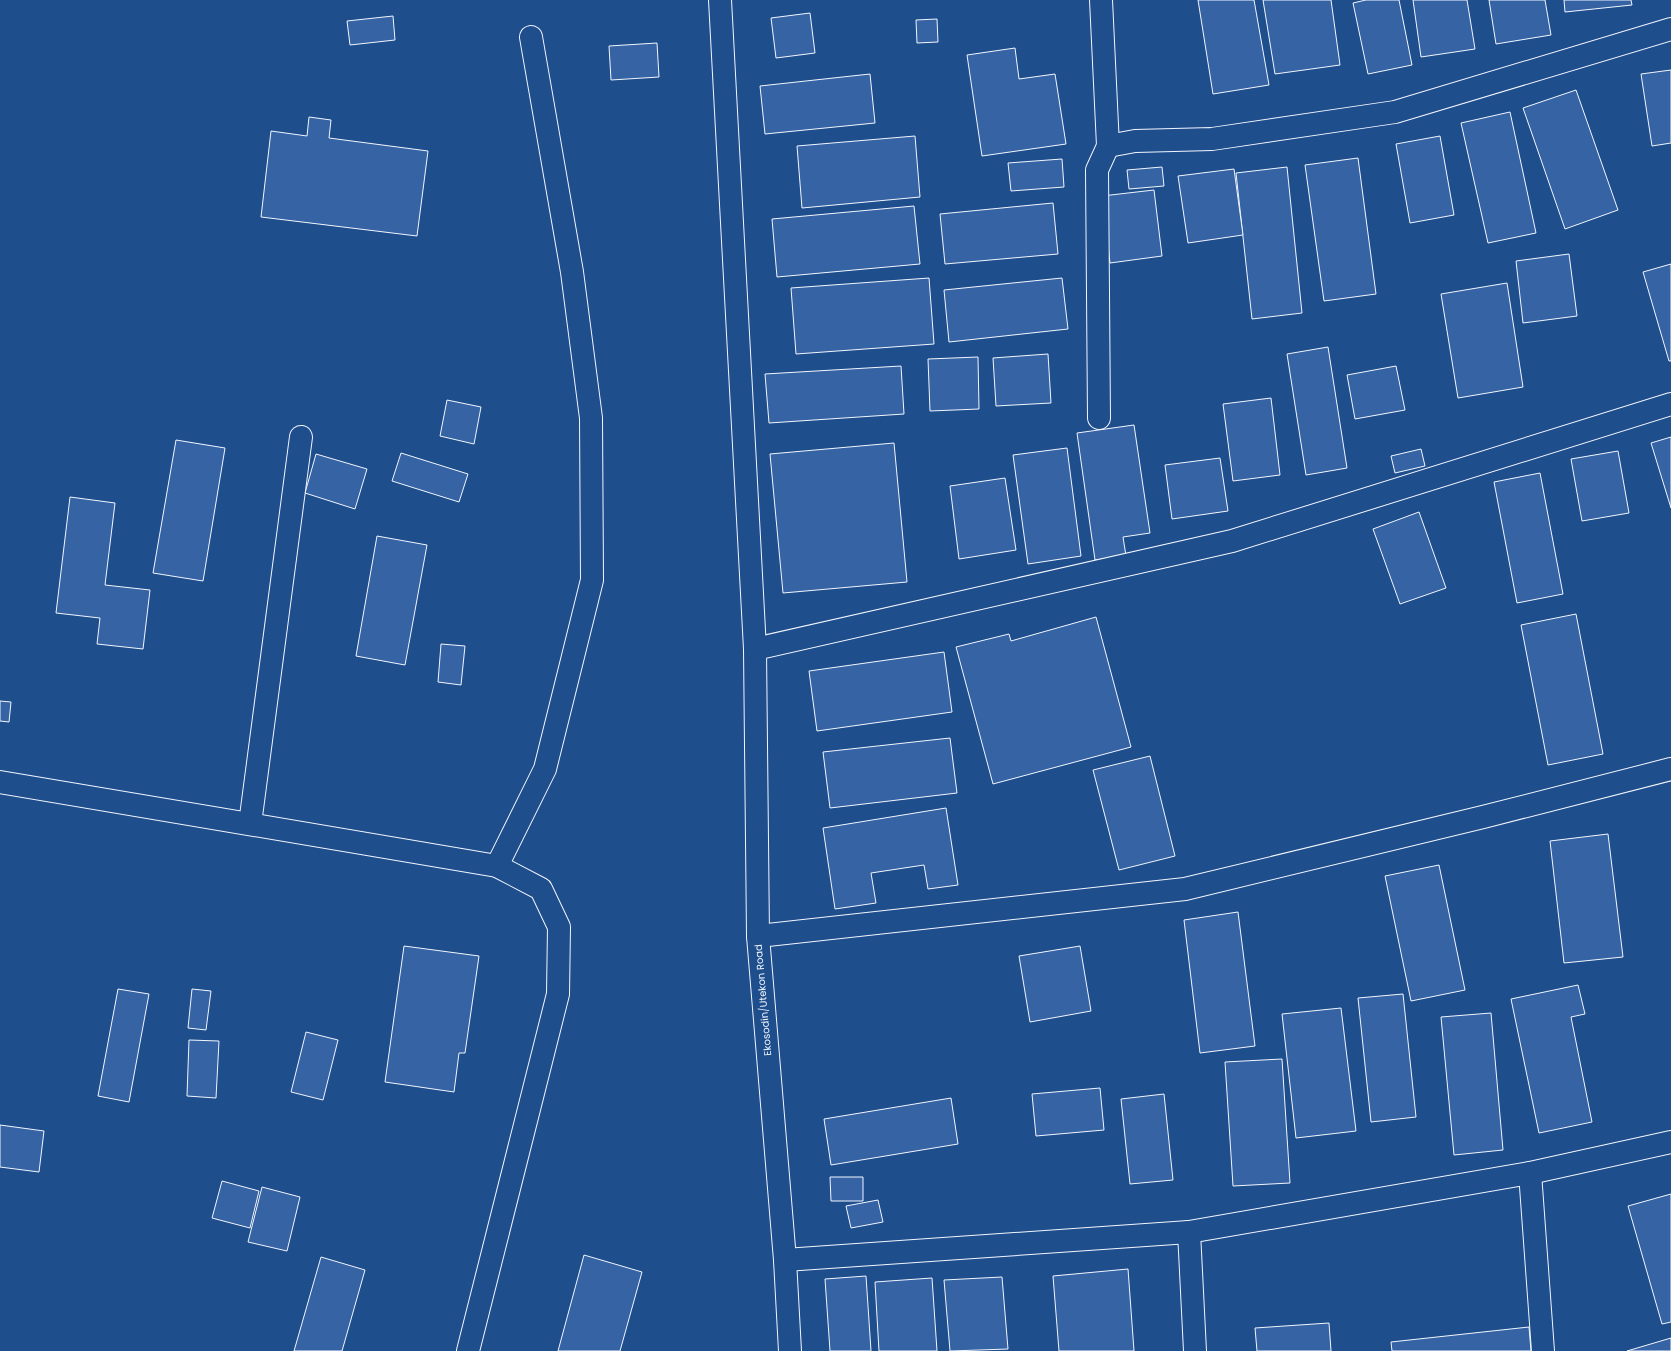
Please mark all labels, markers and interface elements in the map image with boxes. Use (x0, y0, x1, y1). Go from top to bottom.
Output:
street label: Ekosodin/Utekon Road (751, 944, 775, 1056)

